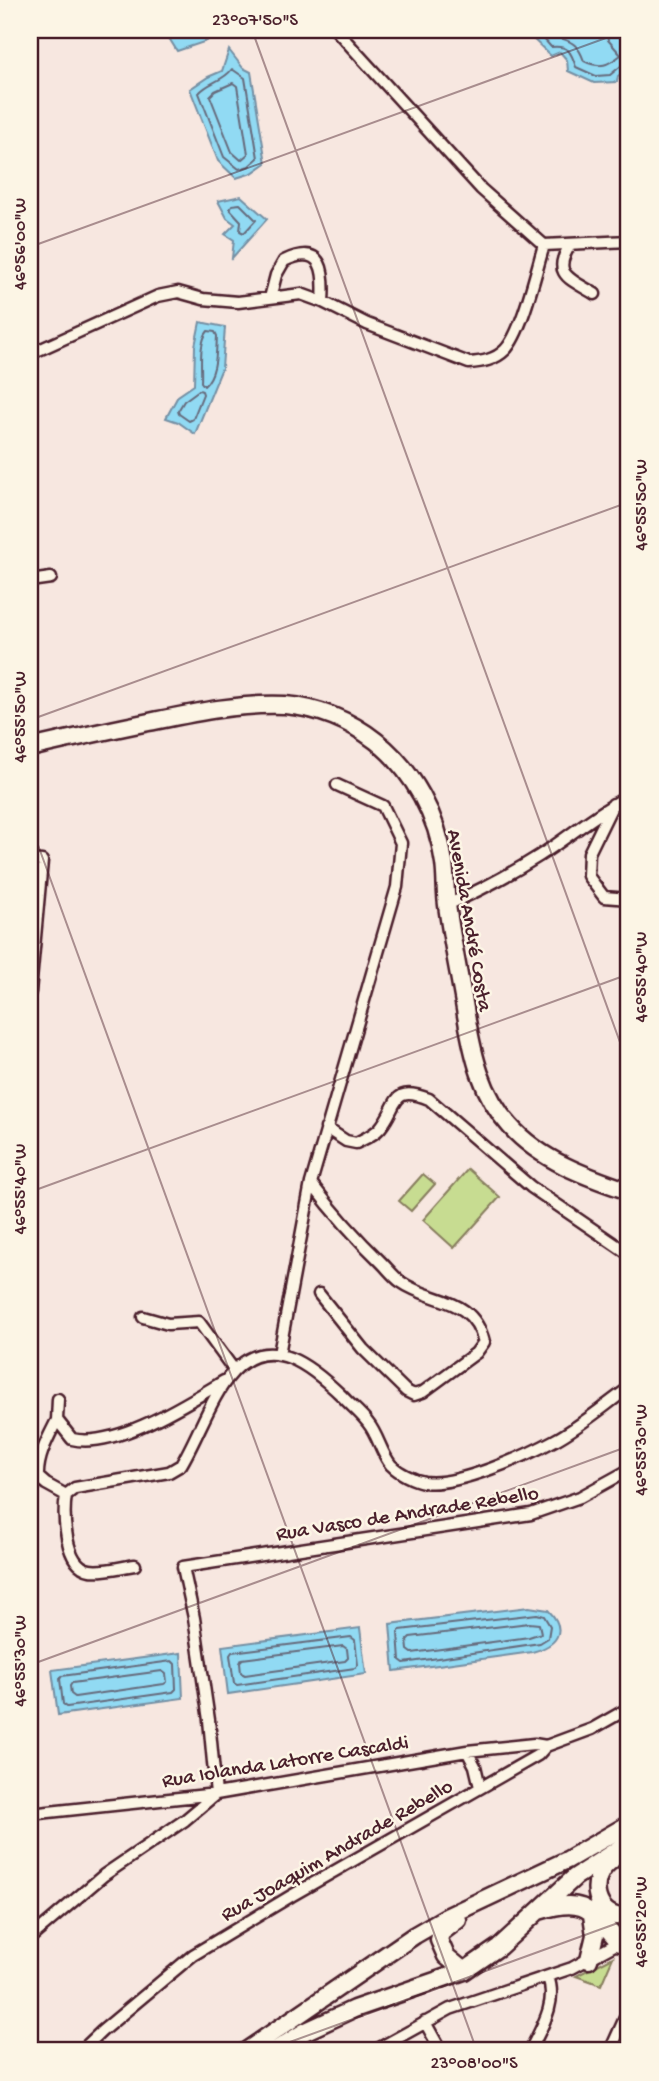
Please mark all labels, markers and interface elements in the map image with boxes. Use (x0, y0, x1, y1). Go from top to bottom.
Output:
text: 23°07'50"S (212, 11, 299, 32)
text: 46°56'00"W (11, 198, 32, 290)
text: 46°55'50"W (632, 459, 653, 551)
text: 46°55'50"W (11, 671, 32, 763)
street label: Avenida André Costa (439, 828, 496, 1015)
text: 46°55'40"W (632, 932, 653, 1022)
text: 46°55'40"W (11, 1144, 32, 1234)
text: 46°55'30"W (632, 1404, 653, 1496)
street label: Rua Vasco de Andrade Rebello (274, 1482, 541, 1549)
text: 46°55'30"W (11, 1615, 32, 1707)
street label: Rua Iolanda Latorre Cascaldi (161, 1732, 411, 1795)
street label: Rua Joaquim Andrade Rebello (217, 1775, 458, 1929)
text: 46°55'20"W (632, 1876, 653, 1968)
text: 23°08'00"S (430, 2054, 518, 2075)

